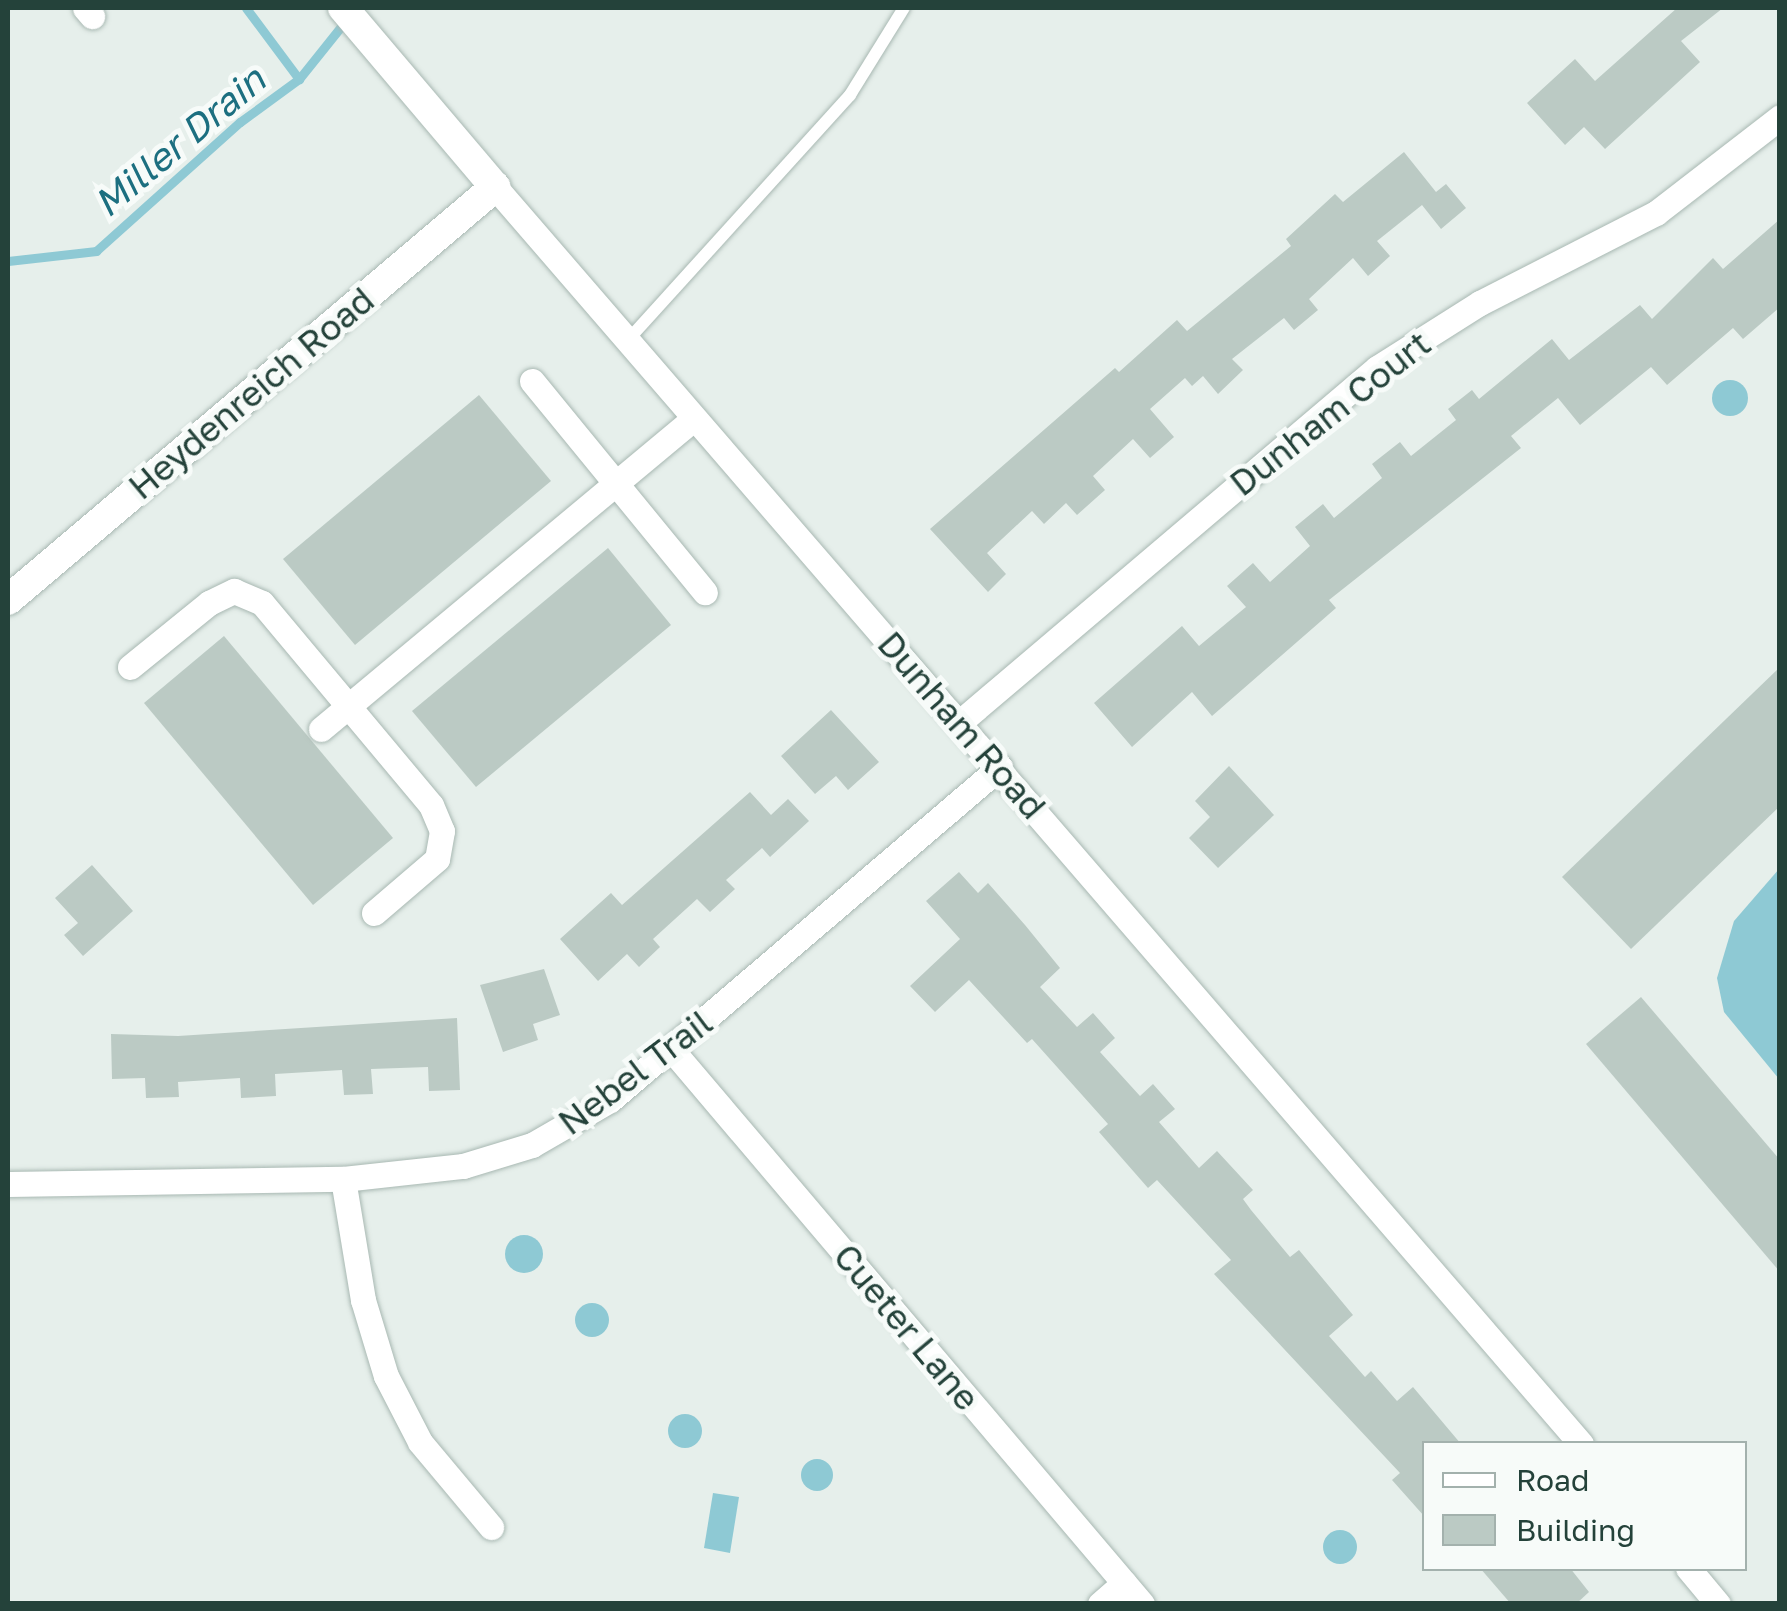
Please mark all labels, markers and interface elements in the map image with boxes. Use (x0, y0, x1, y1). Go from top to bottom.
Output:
water label: Miller Drain (84, 56, 274, 226)
street label: Heydenreich Road (120, 278, 382, 508)
street label: Dunham Court (1222, 322, 1438, 504)
street label: Dunham Road (869, 623, 1055, 827)
street label: Nebel Trail (550, 1001, 720, 1143)
street label: Cueter Lane (825, 1235, 989, 1419)
legend (1422, 1441, 1747, 1571)
text: Road (1516, 1462, 1590, 1498)
text: Building (1516, 1512, 1635, 1548)

